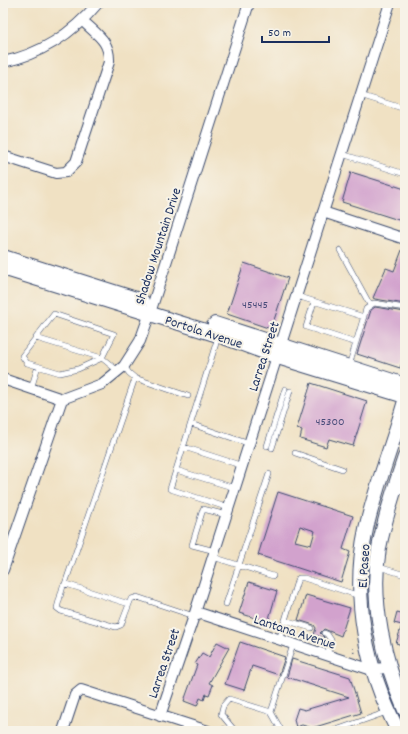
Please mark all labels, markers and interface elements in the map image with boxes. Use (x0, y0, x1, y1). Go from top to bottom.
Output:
scale bar (262, 18, 329, 44)
text: 50 m (268, 25, 291, 42)
street label: Shadow Mountain Drive (131, 185, 187, 308)
house number: 45445 (242, 297, 268, 314)
street label: Portola Avenue (162, 311, 245, 355)
street label: Larrea Street (244, 319, 286, 394)
house number: 45300 (316, 414, 344, 431)
street label: El Paseo (353, 543, 377, 589)
street label: Lantana Avenue (251, 610, 338, 656)
street label: Larrea Street (144, 626, 186, 701)

